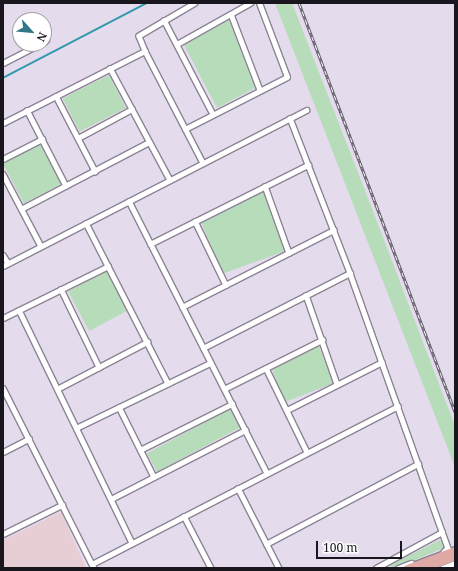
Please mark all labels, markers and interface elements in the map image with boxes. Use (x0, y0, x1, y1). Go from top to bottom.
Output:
north arrow (12, 12, 52, 52)
text: N (34, 30, 51, 44)
scale bar (318, 533, 404, 559)
text: 100 m (323, 539, 358, 556)

